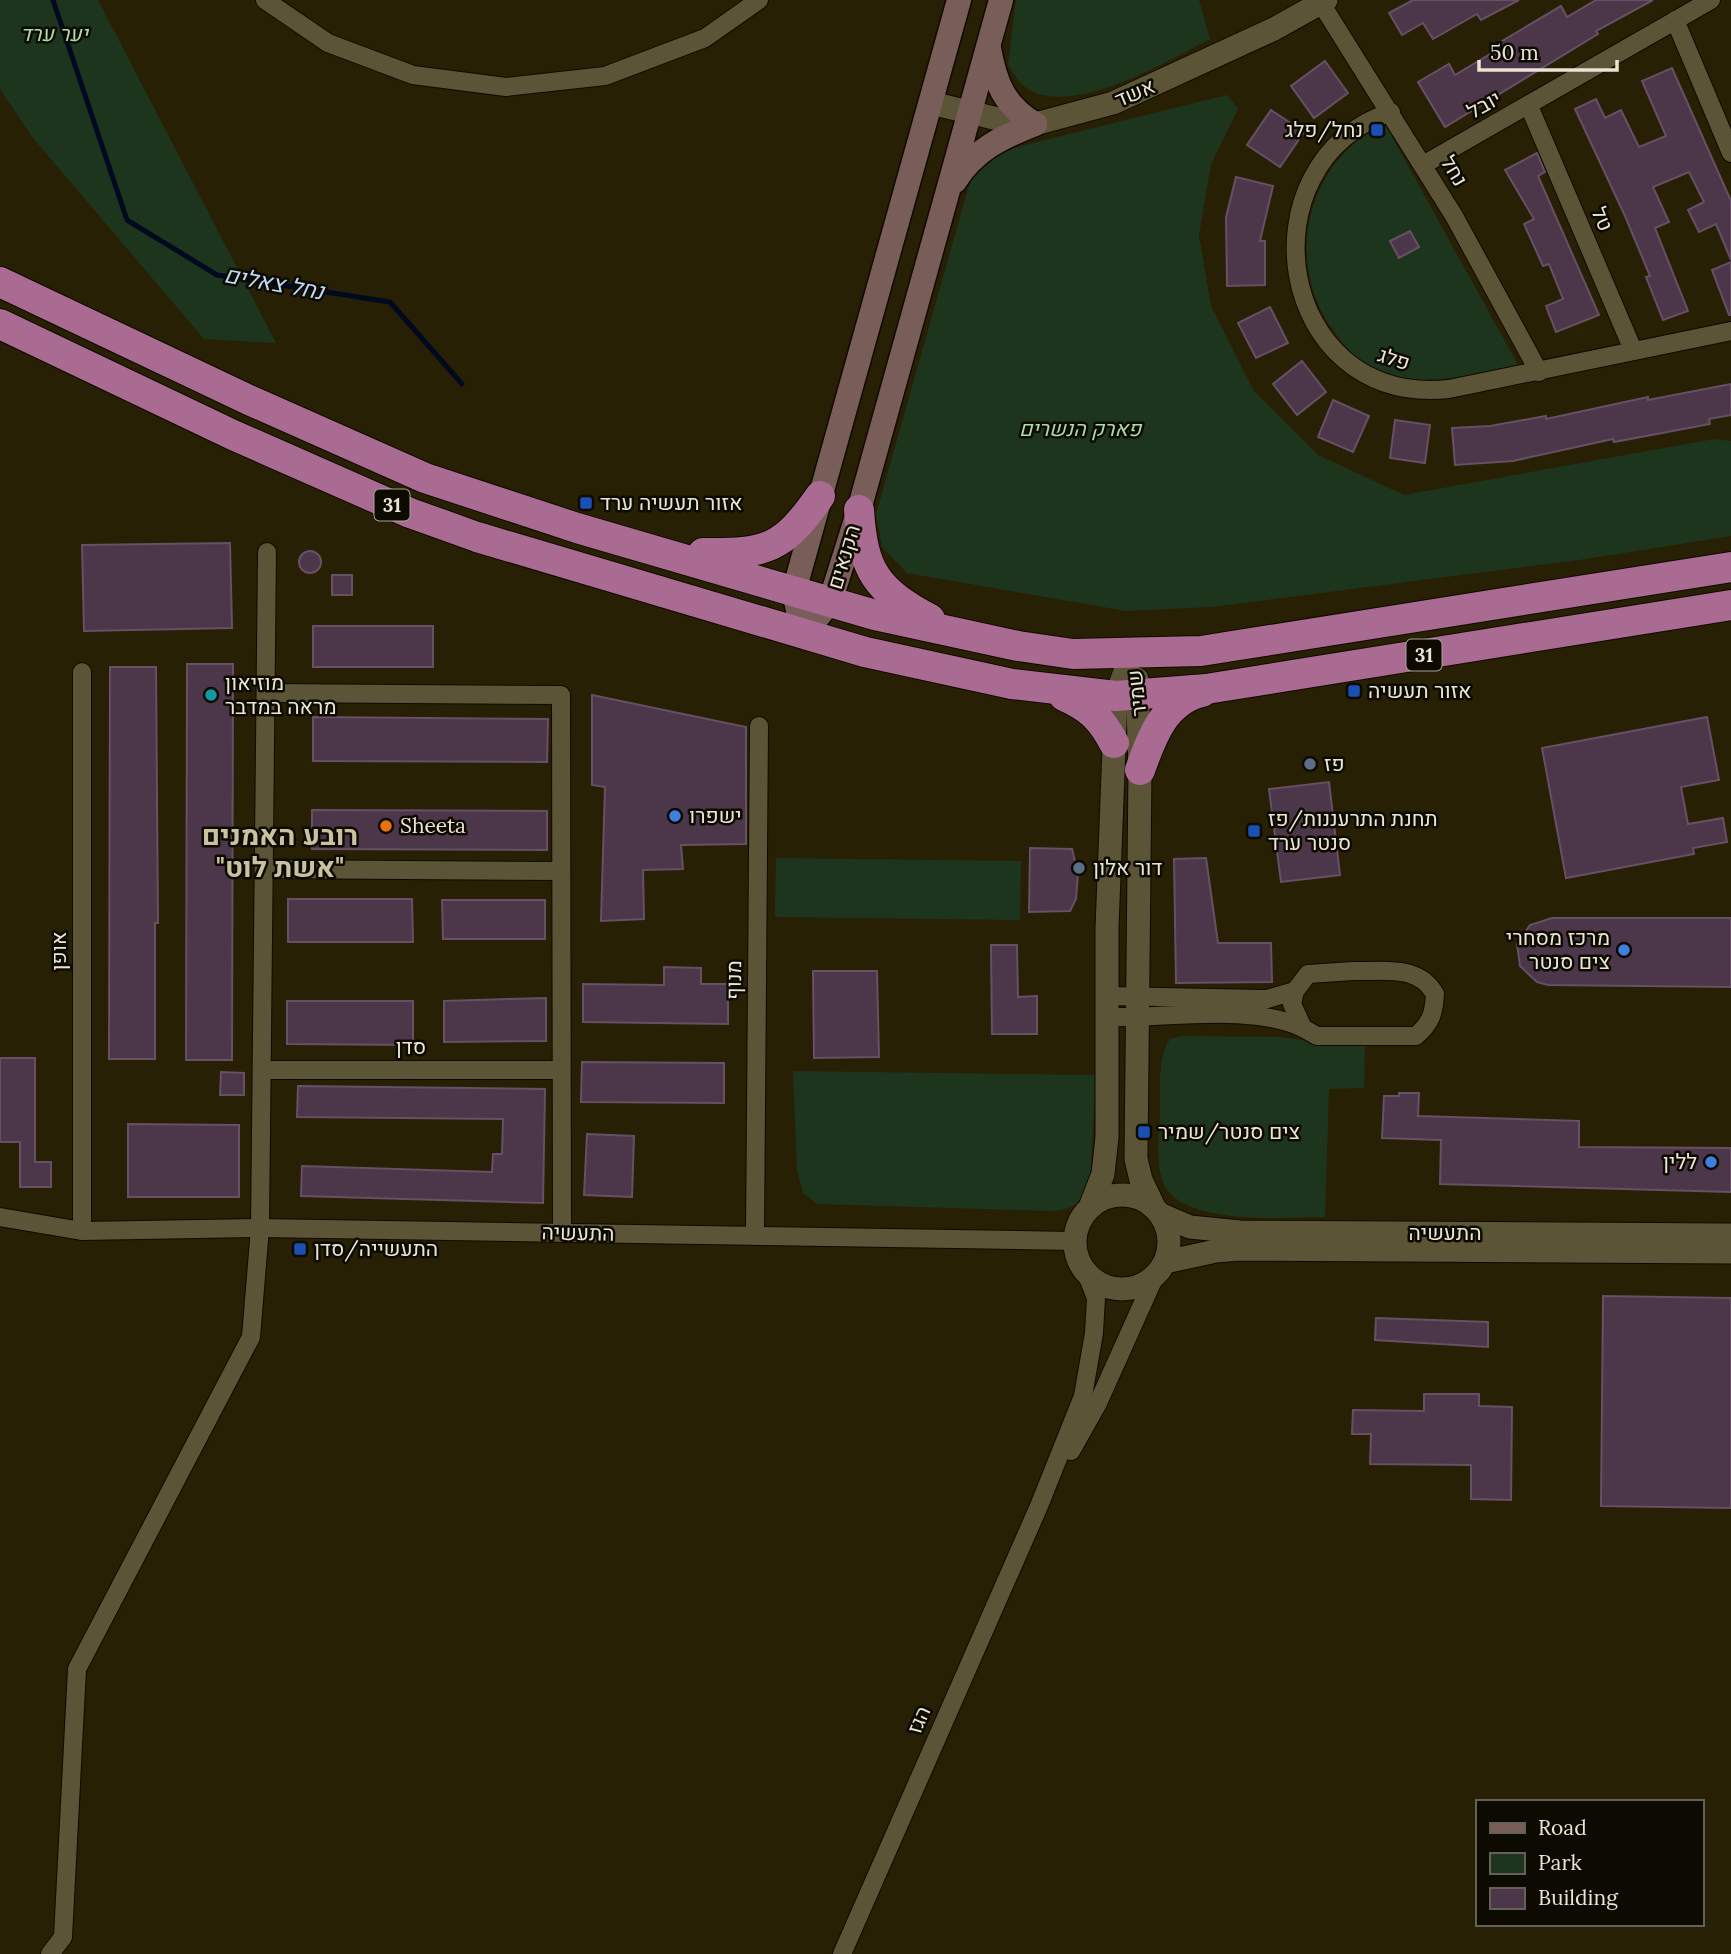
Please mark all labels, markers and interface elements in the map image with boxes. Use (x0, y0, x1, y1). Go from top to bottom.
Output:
park label: יער ערד (20, 20, 90, 47)
scale bar (1479, 28, 1617, 72)
text: 50 m (1490, 39, 1539, 66)
street label: אשד (1111, 72, 1159, 113)
street label: יובל (1462, 84, 1505, 125)
place label: נחל/פלג (1285, 116, 1363, 143)
marker: נחל/פלג (1369, 122, 1385, 138)
street label: נחל (1435, 150, 1474, 191)
street label: טל (1585, 203, 1620, 235)
water label: נחל צאלים (222, 259, 328, 306)
street label: פלג (1375, 341, 1414, 376)
park label: פארק הנשרים (1019, 415, 1143, 442)
place label: אזור תעשיה ערד (600, 489, 742, 516)
road number: 31 (374, 490, 410, 520)
marker: אזור תעשיה ערד (578, 495, 594, 511)
street label: הקנאים (821, 521, 866, 592)
road number: 31 (1406, 640, 1442, 670)
street label: שמיר (1121, 668, 1152, 718)
place label: מוזיאון מראה במדבר (225, 669, 337, 720)
place label: אזור תעשיה (1368, 677, 1472, 704)
marker: אזור תעשיה (1346, 683, 1362, 699)
marker: מוזיאון מראה במדבר (203, 687, 219, 703)
place label: פז (1324, 750, 1345, 777)
marker: פז (1302, 756, 1318, 772)
place label: ישפרו (689, 802, 742, 829)
place label: תחנת התרעננות/פז סנטר ערד (1268, 805, 1438, 856)
marker: ישפרו (667, 808, 683, 824)
place label: Sheeta (400, 812, 466, 839)
district label: רובע האמנים "אשת לוט" (202, 817, 358, 885)
marker: Sheeta (378, 818, 394, 834)
marker: תחנת התרעננות/פז סנטר ערד (1246, 823, 1262, 839)
place label: דור אלון (1093, 854, 1163, 881)
marker: דור אלון (1071, 860, 1087, 876)
place label: מרכז מסחרי צים סנטר (1506, 924, 1610, 975)
street label: אופן (45, 932, 72, 970)
marker: מרכז מסחרי צים סנטר (1616, 942, 1632, 958)
street label: מנוף (720, 960, 747, 1000)
street label: סדן (396, 1033, 426, 1060)
place label: צים סנטר/שמיר (1158, 1118, 1300, 1145)
marker: צים סנטר/שמיר (1136, 1124, 1152, 1140)
place label: ללין (1663, 1148, 1697, 1175)
marker: ללין (1703, 1154, 1719, 1170)
street label: התעשיה (541, 1218, 615, 1247)
street label: התעשיה (1409, 1219, 1481, 1246)
place label: התעשייה/סדן (314, 1235, 438, 1262)
marker: התעשייה/סדן (292, 1241, 308, 1257)
street label: הגז (901, 1702, 937, 1738)
legend (1476, 1800, 1703, 1926)
text: Road (1538, 1814, 1587, 1841)
text: Park (1538, 1849, 1582, 1876)
text: Building (1538, 1884, 1618, 1911)

